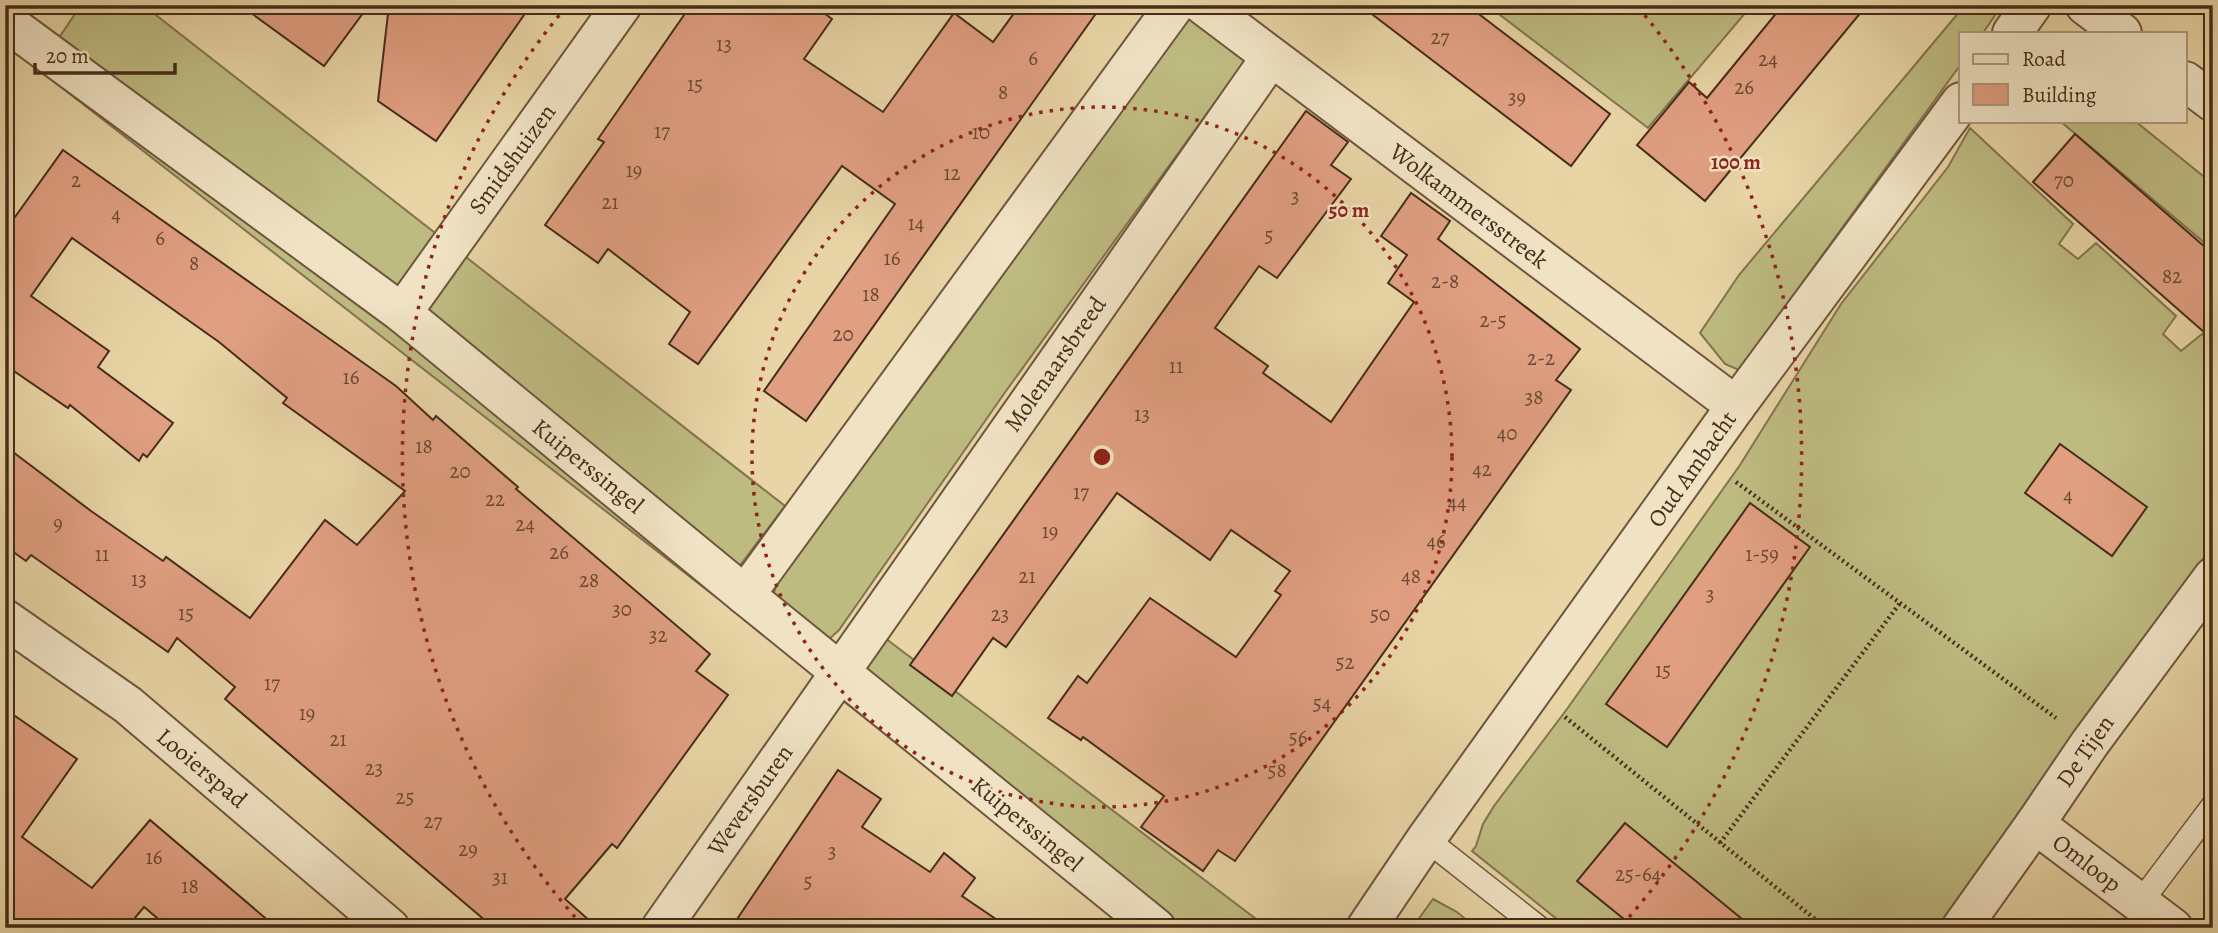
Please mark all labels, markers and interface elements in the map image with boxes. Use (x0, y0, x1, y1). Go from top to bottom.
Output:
house number: 27 (1431, 23, 1450, 51)
house number: 13 (716, 30, 732, 58)
scale bar (35, 32, 175, 76)
legend (1959, 32, 2186, 122)
text: 20 m (46, 42, 89, 70)
house number: 6 (1028, 44, 1038, 72)
house number: 24 (1758, 45, 1778, 73)
text: Road (2022, 45, 2066, 73)
house number: 15 (687, 70, 703, 98)
house number: 26 (1734, 73, 1754, 101)
house number: 8 (998, 78, 1008, 106)
text: Building (2022, 81, 2097, 109)
house number: 39 (1508, 83, 1526, 111)
street label: Smidshuizen (461, 97, 563, 221)
house number: 17 (654, 117, 670, 145)
house number: 10 (972, 118, 990, 146)
street label: Wolkammersstreek (1383, 135, 1555, 276)
text: 100 m (1711, 148, 1761, 176)
house number: 19 (626, 156, 642, 184)
house number: 12 (943, 159, 961, 187)
house number: 2 (71, 166, 81, 194)
house number: 70 (2054, 166, 2074, 194)
house number: 3 (1291, 182, 1299, 210)
house number: 21 (601, 188, 619, 216)
text: 50 m (1329, 196, 1370, 224)
house number: 4 (111, 200, 121, 228)
house number: 14 (908, 209, 924, 237)
house number: 5 (1264, 221, 1274, 249)
house number: 6 (155, 224, 165, 252)
house number: 16 (884, 244, 901, 272)
house number: 8 (189, 249, 199, 277)
house number: 82 (2162, 262, 2182, 290)
house number: 2-8 (1431, 267, 1459, 295)
house number: 18 (862, 280, 880, 308)
street label: Molenaarsbreed (996, 290, 1114, 438)
house number: 2-5 (1480, 306, 1507, 334)
house number: 20 (832, 320, 854, 348)
house number: 2-2 (1527, 344, 1555, 372)
house number: 11 (1169, 352, 1183, 380)
house number: 16 (343, 363, 360, 391)
house number: 38 (1525, 383, 1543, 411)
house number: 13 (1134, 400, 1150, 428)
street label: Oud Ambacht (1640, 404, 1744, 533)
street label: Kuiperssingel (526, 411, 651, 521)
house number: 40 (1497, 419, 1517, 447)
house number: 18 (415, 432, 433, 460)
centre of rings (1090, 445, 1114, 469)
house number: 42 (1472, 455, 1492, 483)
house number: 20 (449, 457, 471, 485)
house number: 17 (1073, 478, 1089, 506)
house number: 4 (2063, 481, 2073, 509)
house number: 22 (485, 485, 505, 513)
house number: 44 (1447, 488, 1467, 516)
house number: 9 (53, 509, 63, 537)
house number: 24 (515, 510, 535, 538)
house number: 19 (1042, 517, 1058, 545)
house number: 46 (1426, 527, 1446, 555)
house number: 26 (549, 538, 569, 566)
house number: 11 (95, 540, 109, 568)
house number: 1-59 (1745, 540, 1779, 568)
house number: 21 (1018, 562, 1036, 590)
house number: 48 (1401, 562, 1421, 590)
house number: 13 (131, 565, 147, 593)
house number: 28 (579, 566, 599, 594)
house number: 3 (1706, 580, 1714, 608)
house number: 30 (612, 595, 632, 623)
house number: 15 (178, 599, 194, 627)
house number: 23 (991, 600, 1009, 628)
house number: 50 (1370, 600, 1390, 628)
house number: 32 (649, 621, 667, 649)
house number: 52 (1335, 648, 1355, 676)
house number: 15 (1655, 656, 1671, 684)
house number: 17 (264, 669, 280, 697)
house number: 54 (1313, 689, 1331, 717)
house number: 19 (299, 699, 315, 727)
street label: De Tijen (2049, 708, 2121, 794)
street label: Looierspad (150, 721, 254, 815)
house number: 56 (1289, 723, 1308, 751)
house number: 21 (329, 725, 347, 753)
street label: Weversburen (699, 738, 800, 863)
house number: 23 (365, 754, 383, 782)
house number: 58 (1267, 756, 1287, 784)
street label: Kuiperssingel (965, 769, 1090, 879)
house number: 25 (395, 783, 415, 811)
house number: 27 (424, 807, 443, 835)
street label: Omloop (2046, 826, 2128, 900)
house number: 29 (458, 835, 478, 863)
house number: 3 (828, 837, 836, 865)
house number: 16 (146, 843, 163, 871)
house number: 25-64 (1615, 860, 1661, 888)
house number: 31 (492, 863, 508, 891)
house number: 5 (803, 867, 813, 895)
house number: 18 (181, 872, 199, 900)

